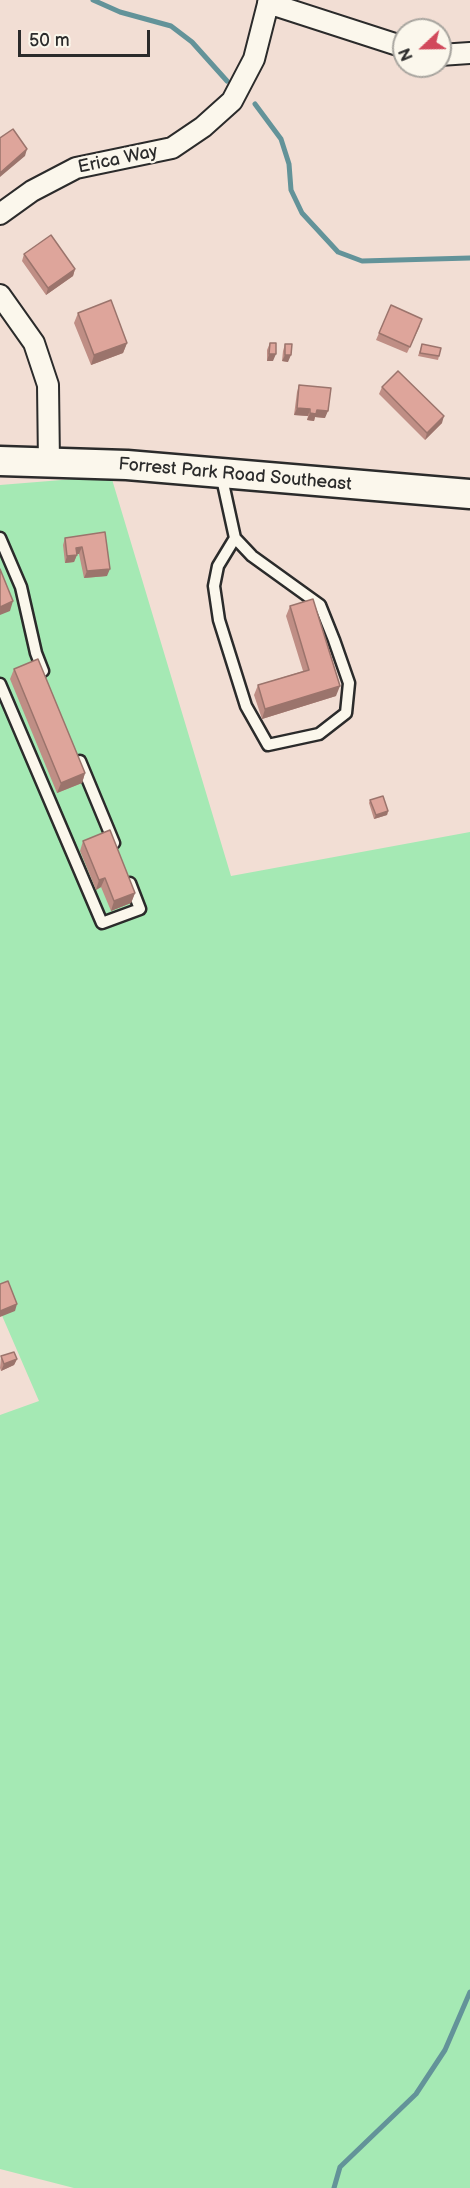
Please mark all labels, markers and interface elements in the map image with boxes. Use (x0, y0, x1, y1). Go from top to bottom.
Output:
scale bar (21, 18, 153, 56)
north arrow (392, 18, 452, 78)
text: 50 m (29, 30, 70, 51)
text: N (396, 45, 418, 63)
street label: Erica Way (76, 141, 160, 179)
street label: Forrest Park Road Southeast (117, 454, 353, 496)

